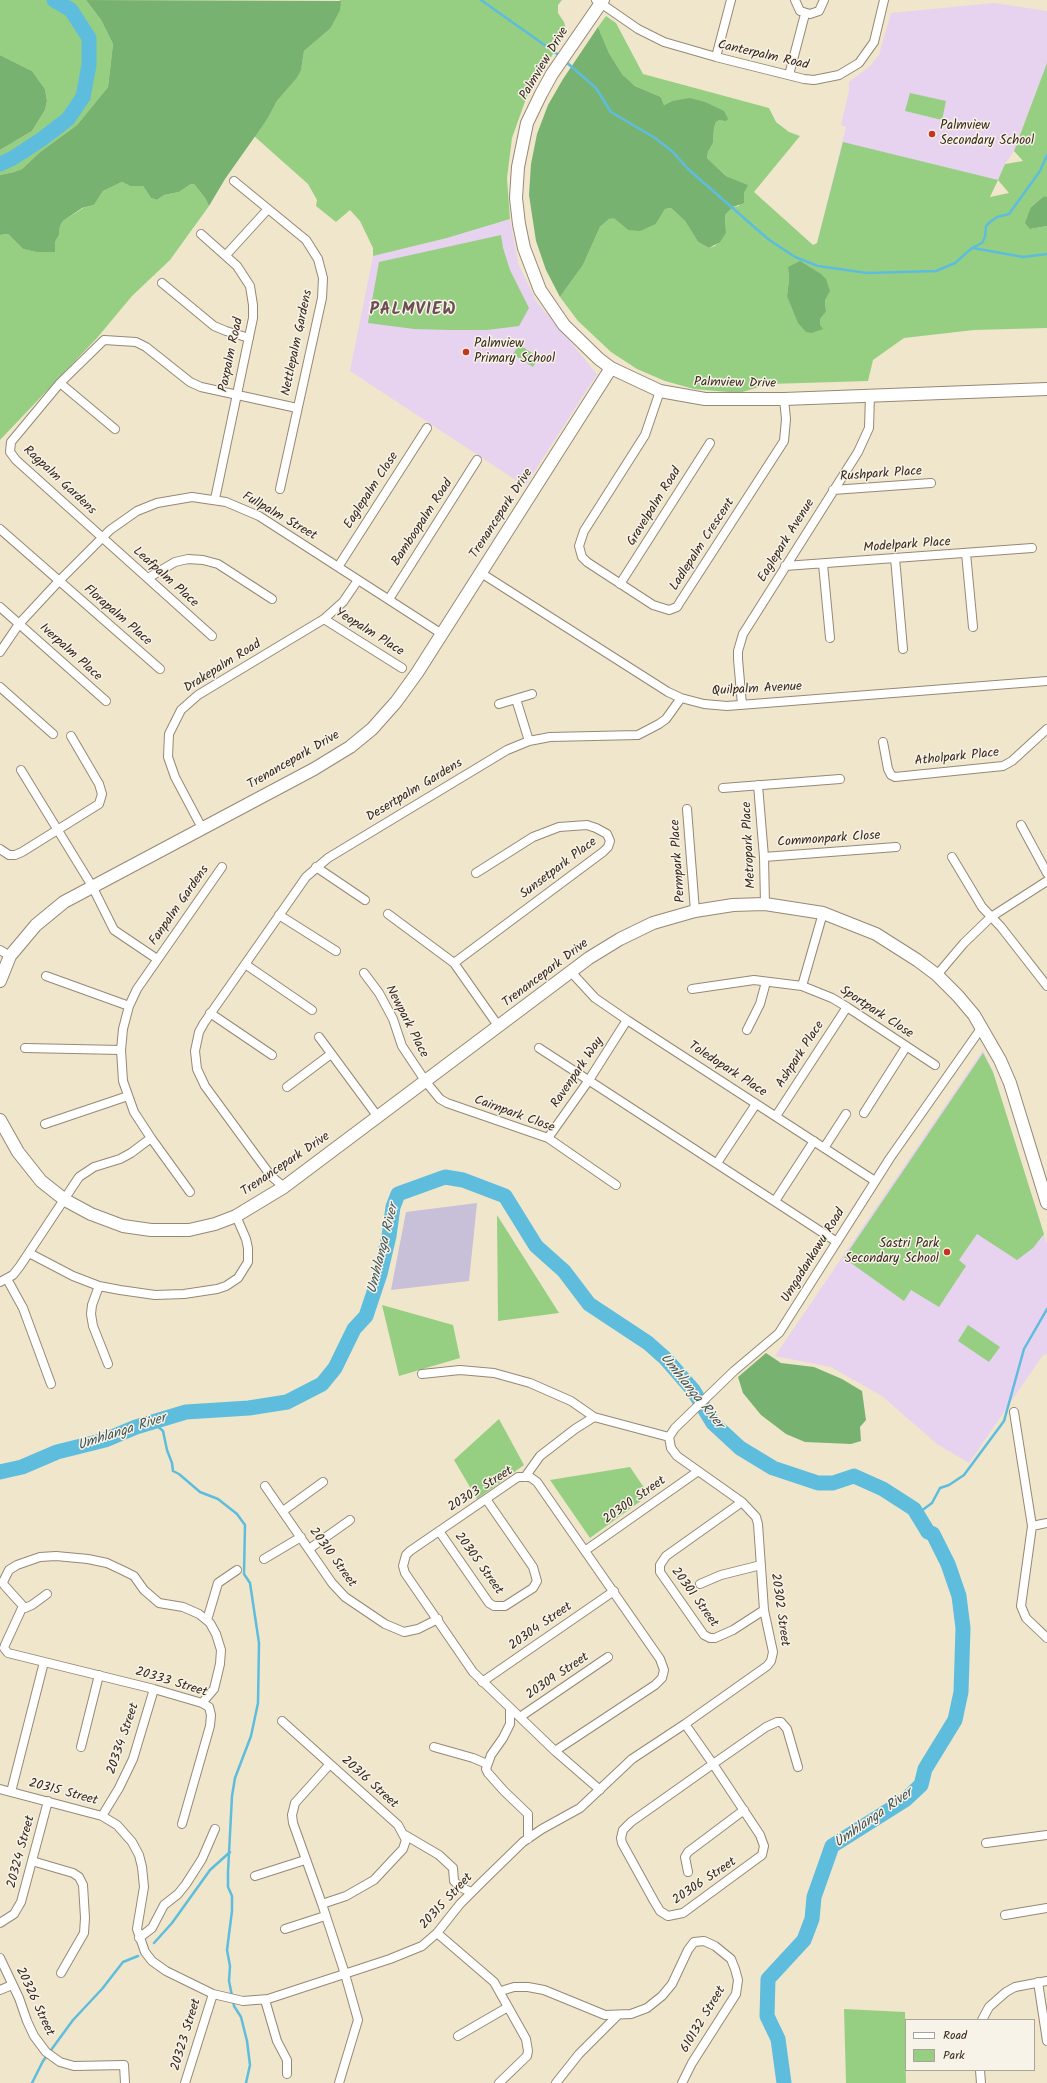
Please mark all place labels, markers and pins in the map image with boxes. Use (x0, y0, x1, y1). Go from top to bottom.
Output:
place label: Palmview Secondary School (940, 119, 1034, 150)
marker: Palmview Secondary School (927, 129, 937, 139)
place label: Palmview Primary School (474, 337, 555, 368)
marker: Palmview Primary School (461, 347, 471, 357)
place label: Sastri Park Secondary School (845, 1237, 939, 1268)
marker: Sastri Park Secondary School (942, 1247, 952, 1257)

